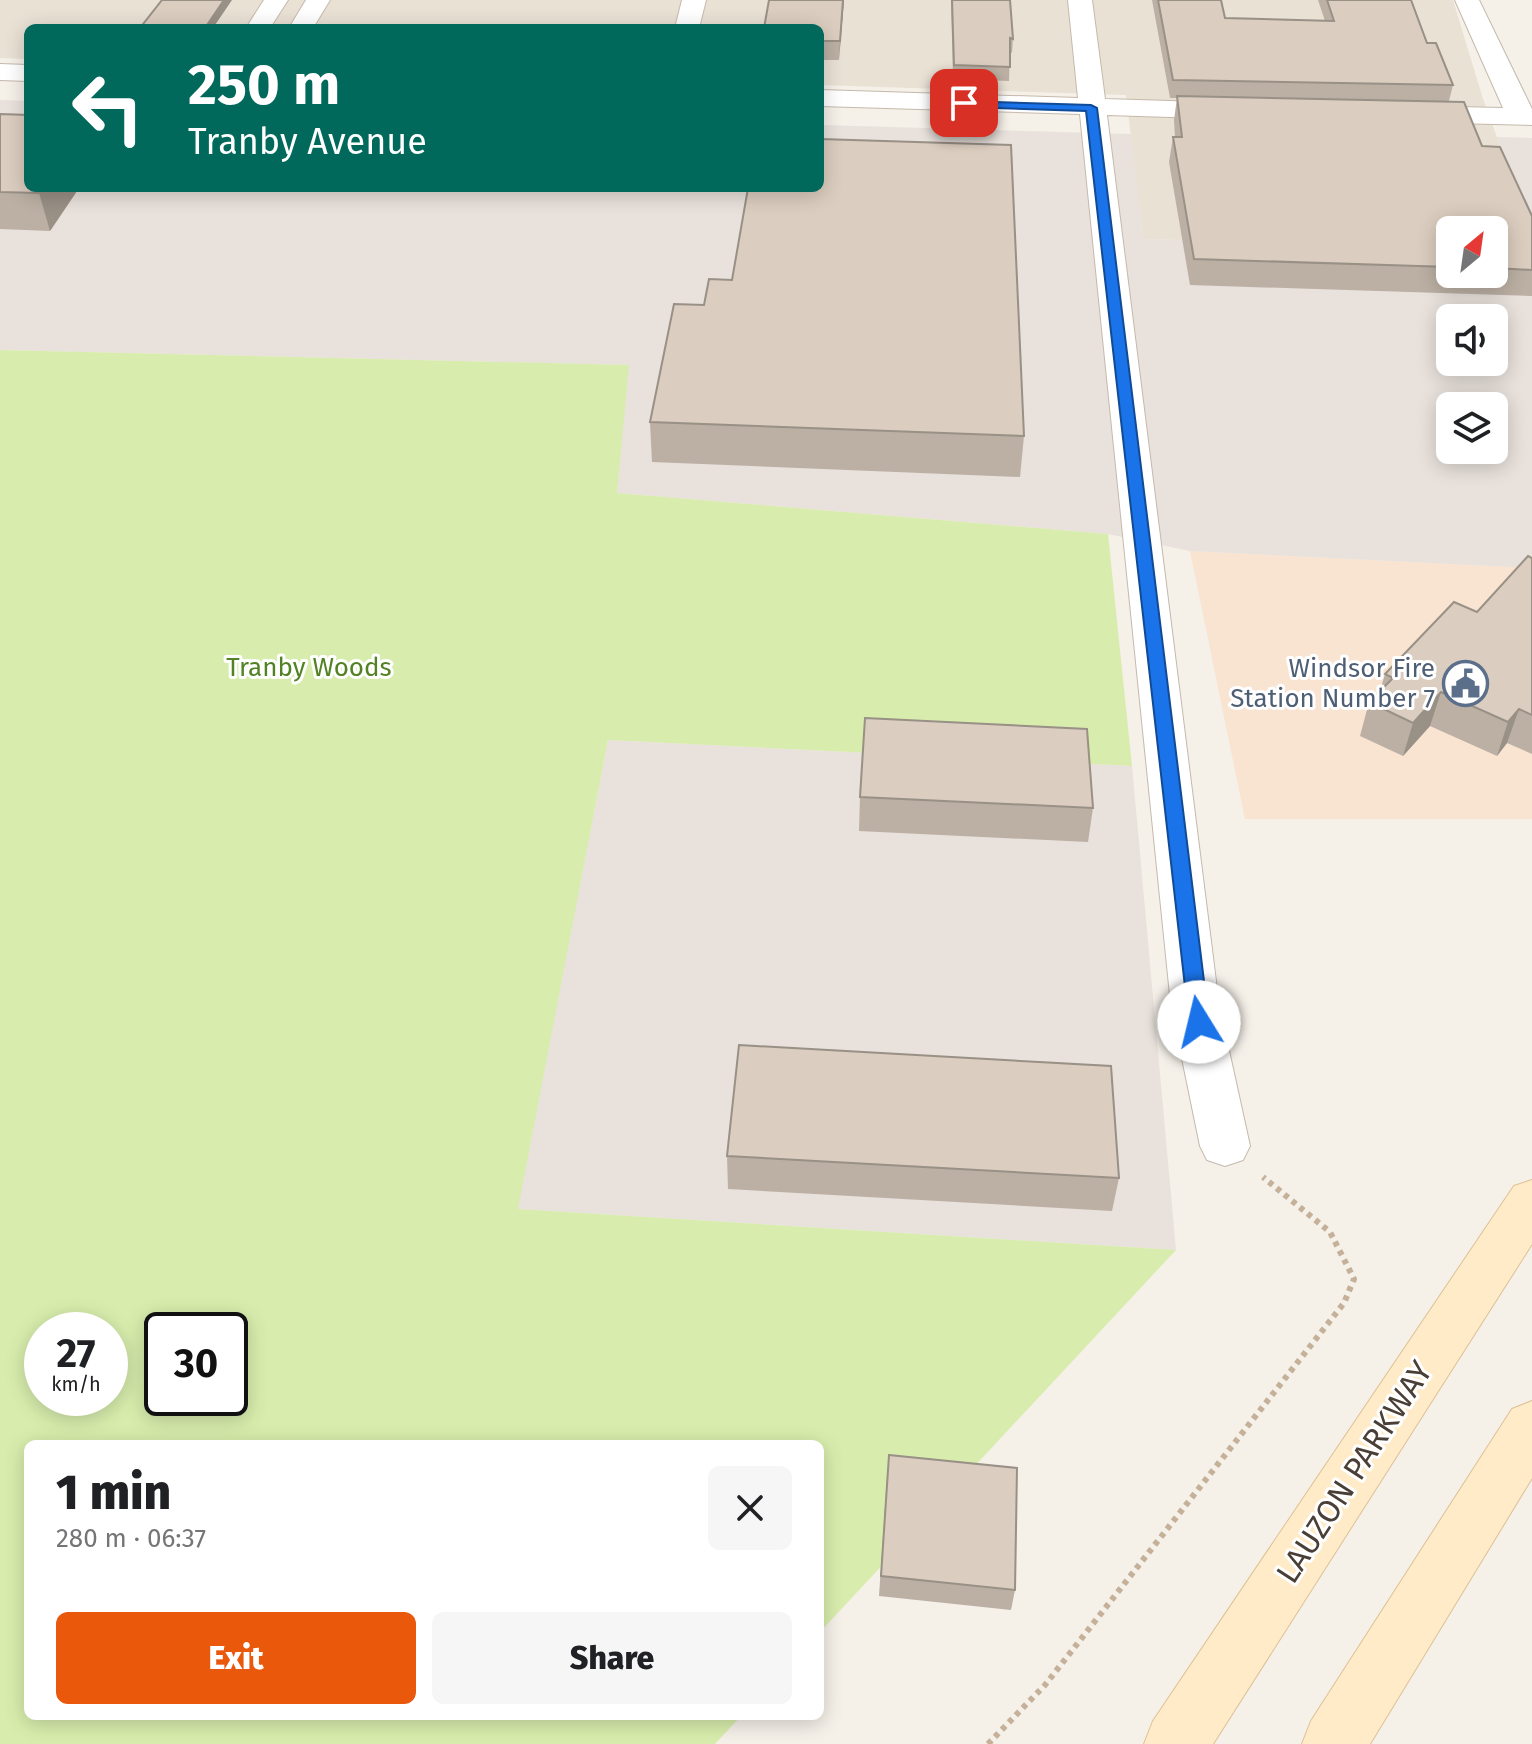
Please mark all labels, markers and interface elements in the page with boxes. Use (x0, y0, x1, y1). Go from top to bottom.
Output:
text: 250 m (188, 52, 340, 119)
icon: left (56, 56, 160, 160)
pin (930, 69, 998, 137)
icon: arrive (942, 81, 986, 125)
text: Tranby Avenue (188, 120, 427, 164)
north arrow (1436, 216, 1508, 288)
map controls (1436, 216, 1508, 464)
button: sound (1436, 304, 1508, 376)
button: layers (1436, 392, 1508, 464)
park label: Tranby Woods (226, 652, 392, 683)
place label: Windsor Fire Station Number 7 (1230, 653, 1435, 714)
public building icon: Windsor Fire Station Number 7 (1442, 659, 1490, 707)
position arrow (1157, 980, 1241, 1064)
speed limit sign: 30 (144, 1312, 248, 1416)
text: 27 (57, 1330, 96, 1378)
street label: LAUZON PARKWAY (1268, 1353, 1440, 1590)
text: km/h (51, 1372, 101, 1396)
text: 1 min (56, 1464, 171, 1522)
button: close (708, 1466, 792, 1550)
text: 280 m · 06:37 (56, 1523, 206, 1554)
button: Exit (56, 1612, 416, 1704)
button: Share (432, 1612, 792, 1704)

